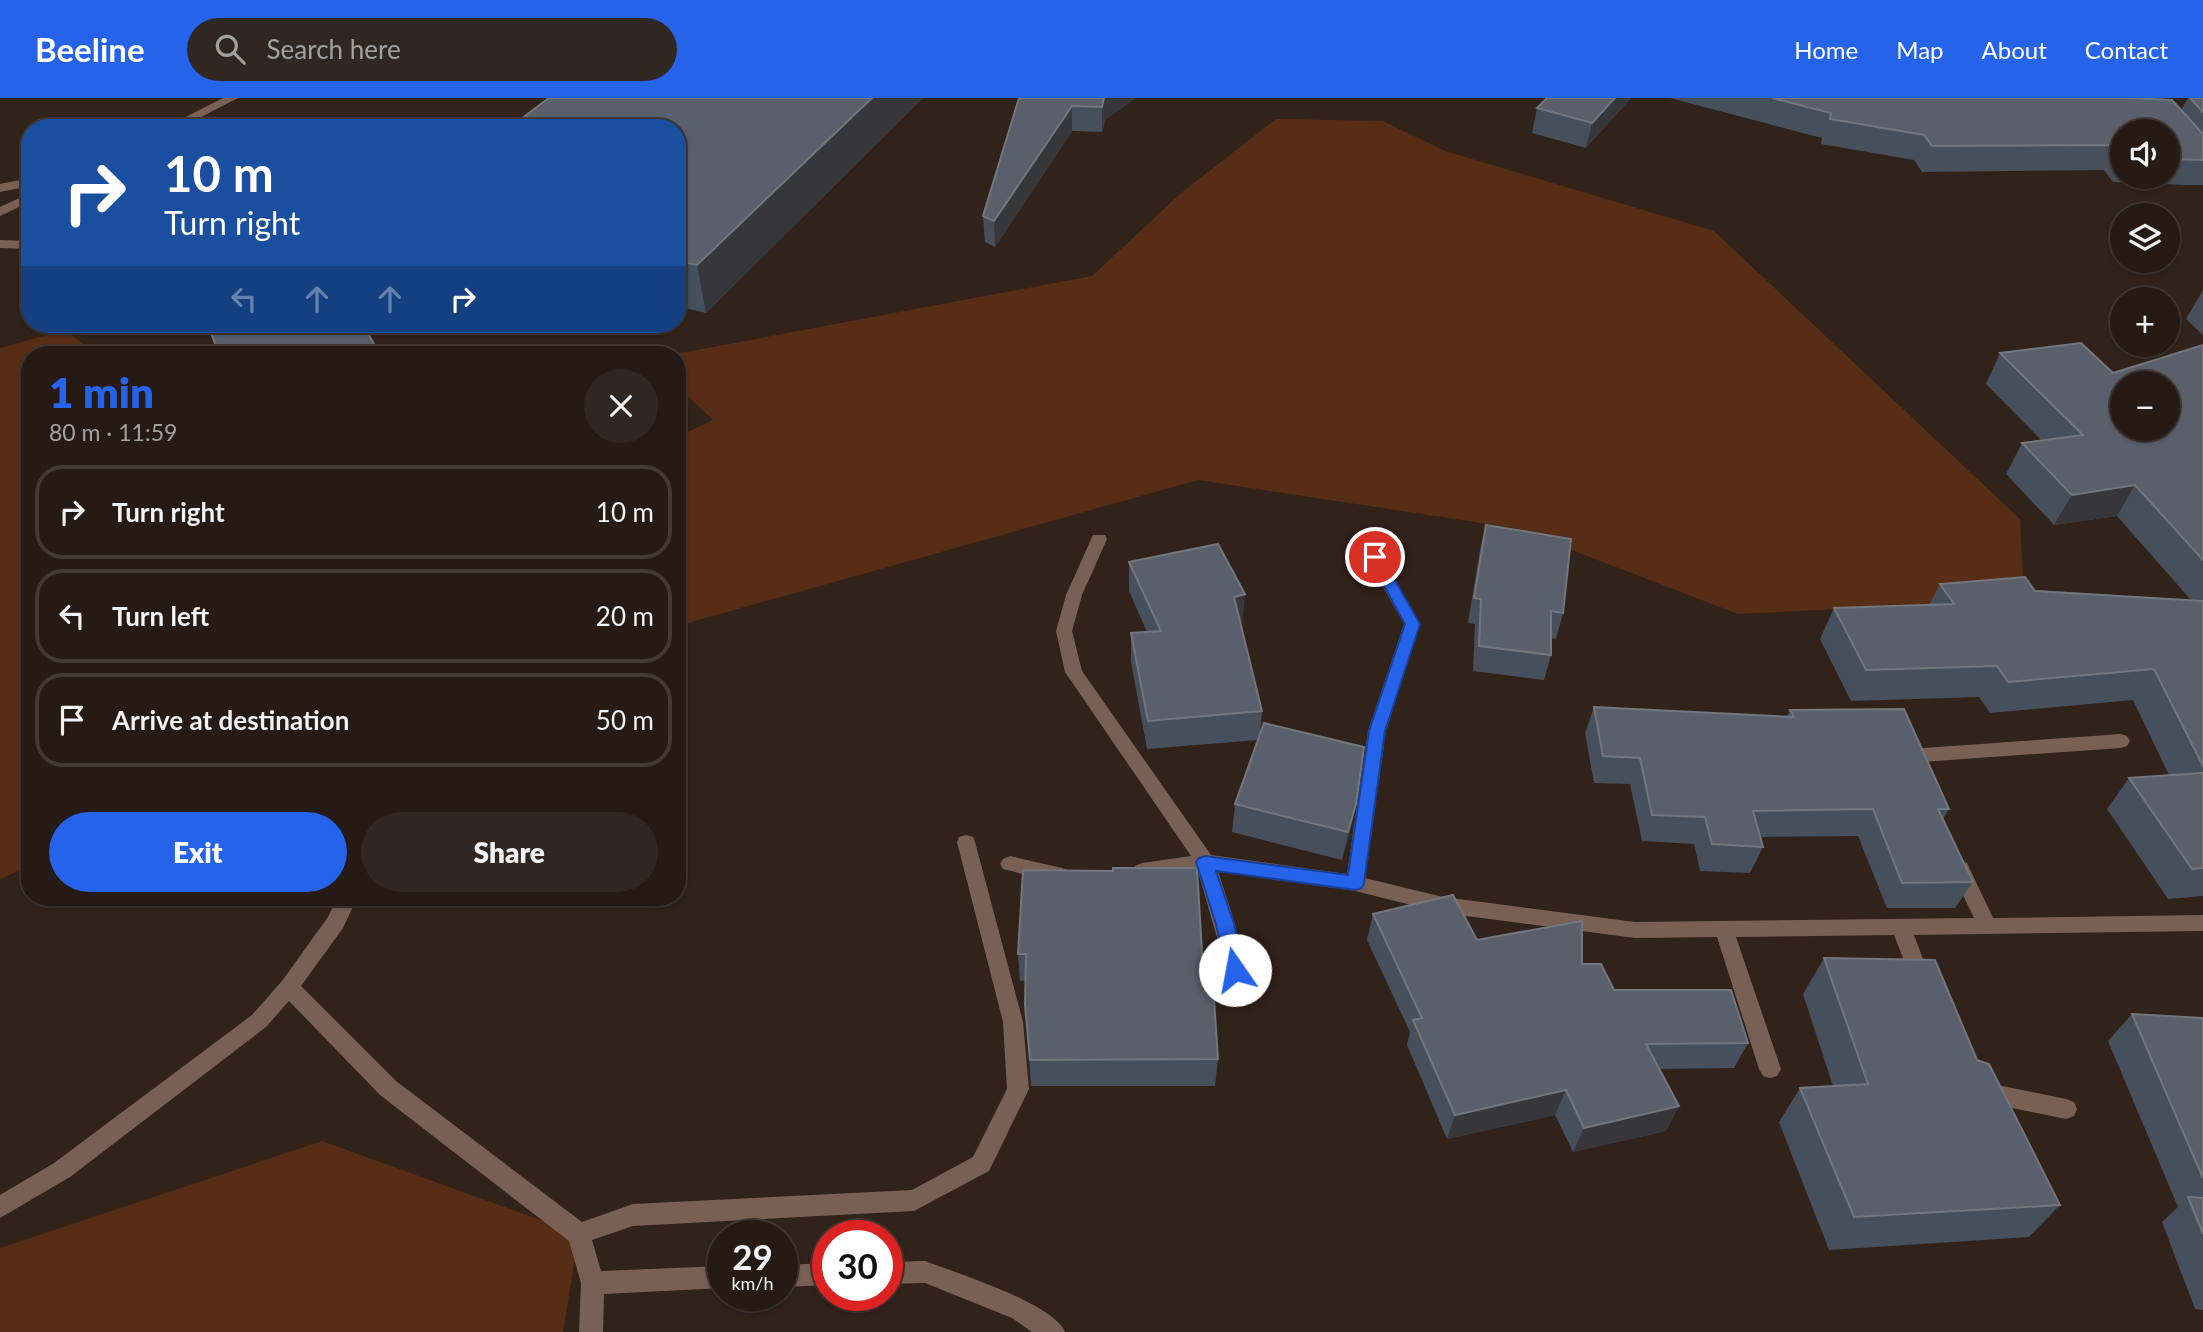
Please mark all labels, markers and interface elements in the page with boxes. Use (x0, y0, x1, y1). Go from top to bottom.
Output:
search box (187, 18, 677, 81)
text: Beeline (35, 29, 145, 69)
icon: search (211, 30, 249, 68)
text: Search here (267, 33, 401, 65)
text: Home (1794, 35, 1858, 64)
text: Map (1896, 35, 1944, 64)
text: About (1982, 35, 2047, 64)
text: Contact (2085, 35, 2168, 64)
map controls (2110, 119, 2180, 441)
button: sound (2110, 119, 2180, 189)
text: 10 m (164, 144, 274, 202)
icon: right (49, 147, 140, 238)
text: Turn right (164, 203, 300, 242)
button: layers (2110, 203, 2180, 273)
icon: left (225, 280, 263, 318)
icon: ahead (298, 280, 336, 318)
icon: ahead (371, 280, 409, 318)
icon: right (444, 280, 482, 318)
button: + (2110, 287, 2180, 357)
text: 1 min (49, 367, 154, 417)
button: close (584, 369, 658, 443)
button: − (2110, 371, 2180, 441)
text: 80 m · 11:59 (49, 418, 177, 446)
icon: right (53, 493, 91, 531)
text: Turn right (112, 496, 225, 528)
text: 10 m (596, 496, 654, 528)
pin (1345, 527, 1405, 587)
icon: arrive (1356, 538, 1394, 576)
icon: left (53, 597, 91, 635)
text: Turn left (112, 600, 209, 632)
text: 20 m (596, 600, 654, 632)
icon: arrive (53, 701, 91, 739)
text: Arrive at destination (112, 704, 349, 736)
text: 50 m (596, 704, 654, 736)
button: Exit (49, 812, 347, 892)
button: Share (361, 812, 658, 892)
position arrow (1198, 933, 1272, 1007)
speed limit sign: 30 (812, 1220, 903, 1311)
text: 29 (732, 1235, 773, 1277)
text: km/h (731, 1272, 774, 1294)

